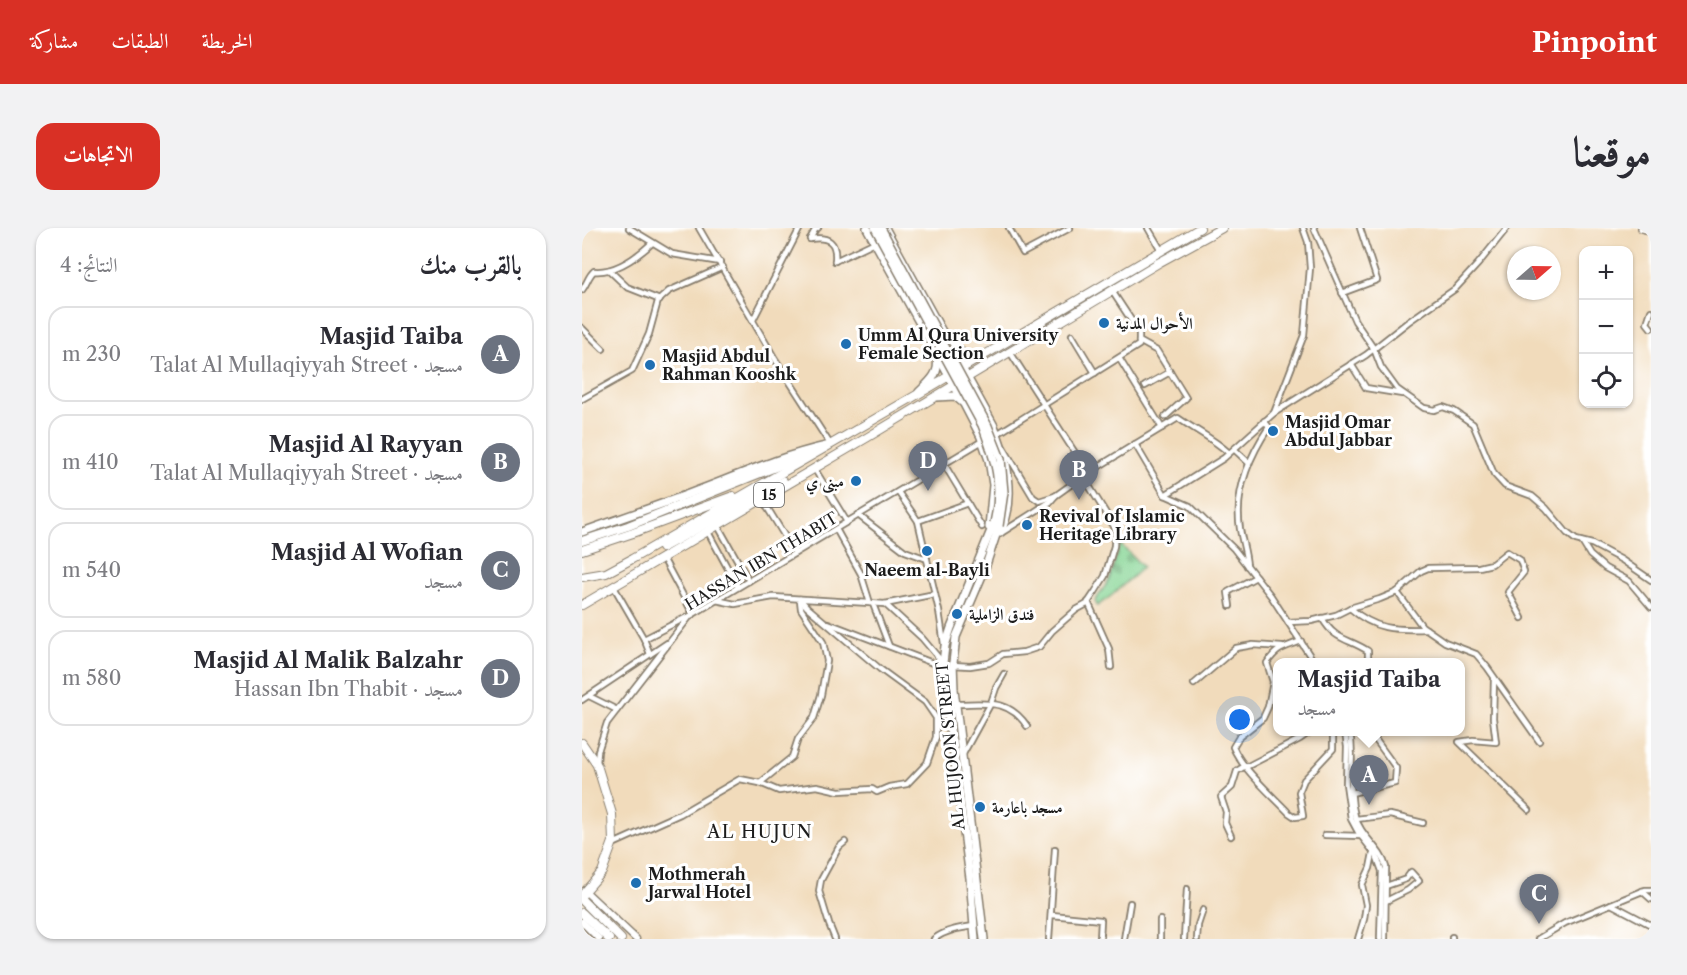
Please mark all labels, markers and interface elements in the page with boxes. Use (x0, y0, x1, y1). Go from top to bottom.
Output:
text: Pinpoint (1532, 25, 1657, 59)
text: مشاركة (30, 28, 78, 53)
text: الطبقات (111, 28, 168, 53)
text: الخريطة (201, 28, 253, 53)
button: الاتجاهات (36, 123, 160, 190)
text: موقعنا (1573, 125, 1651, 177)
north arrow (1507, 246, 1561, 300)
map controls (1579, 246, 1633, 408)
button: + (1579, 246, 1633, 300)
text: بالقرب منك (419, 249, 522, 281)
text: النتائج: 4 (60, 253, 118, 277)
button: − (1579, 300, 1633, 354)
place label: الأحوال المدنية (1116, 312, 1193, 334)
marker: الأحوال المدنية (1097, 316, 1111, 330)
text: Masjid Taiba (319, 323, 463, 350)
place label: Umm Al Qura University Female Section (858, 325, 1060, 363)
marker: Umm Al Qura University Female Section (839, 337, 853, 351)
text: 230 m (62, 342, 121, 366)
text: A (493, 342, 508, 366)
place label: Masjid Abdul Rahman Kooshk (662, 346, 797, 384)
text: مسجد · Talat Al Mullaqiyyah Street (150, 353, 463, 377)
button: locate (1579, 354, 1633, 408)
marker: Masjid Abdul Rahman Kooshk (643, 358, 657, 372)
place label: Masjid Omar Abdul Jabbar (1284, 412, 1392, 450)
marker: Masjid Omar Abdul Jabbar (1266, 424, 1280, 438)
text: Masjid Al Rayyan (269, 431, 463, 458)
pin: D (908, 442, 948, 491)
text: 410 m (62, 450, 119, 474)
text: B (493, 450, 508, 474)
pin: B (1060, 450, 1098, 500)
text: مسجد · Talat Al Mullaqiyyah Street (150, 461, 463, 485)
place label: مبنى ي (806, 471, 844, 495)
marker: مبنى ي (849, 474, 863, 488)
road number: 15 (754, 483, 784, 507)
place label: Revival of Islamic Heritage Library (1039, 506, 1185, 544)
street label: HASSAN IBN THABIT (681, 507, 841, 615)
marker: Revival of Islamic Heritage Library (1020, 518, 1034, 532)
text: Masjid Al Wofian (271, 539, 463, 566)
marker: Naeem al-Bayli (920, 544, 934, 558)
text: 540 m (62, 558, 121, 582)
text: C (492, 558, 509, 582)
place label: Naeem al-Bayli (864, 560, 990, 580)
text: مسجد (424, 569, 463, 593)
place label: فندق الزاملية (969, 604, 1035, 624)
marker: فندق الزاملية (950, 607, 964, 621)
text: Masjid Al Malik Balzahr (193, 647, 463, 674)
popup (1273, 658, 1465, 736)
street label: AL HUJOON STREET (931, 661, 969, 832)
text: 580 m (62, 666, 121, 690)
text: D (492, 666, 509, 690)
text: Masjid Taiba (1297, 666, 1441, 693)
text: مسجد · Hassan Ibn Thabit (234, 677, 463, 701)
text: مسجد (1297, 696, 1336, 720)
your location (1225, 705, 1254, 734)
pin: A (1350, 756, 1388, 805)
place label: مسجد باعارمة (992, 797, 1063, 817)
marker: مسجد باعارمة (973, 800, 987, 814)
district label: AL HUJUN (706, 821, 813, 843)
place label: Mothmerah Jarwal Hotel (645, 864, 751, 902)
pin: C (1520, 874, 1558, 924)
marker: Mothmerah Jarwal Hotel (629, 876, 643, 890)

